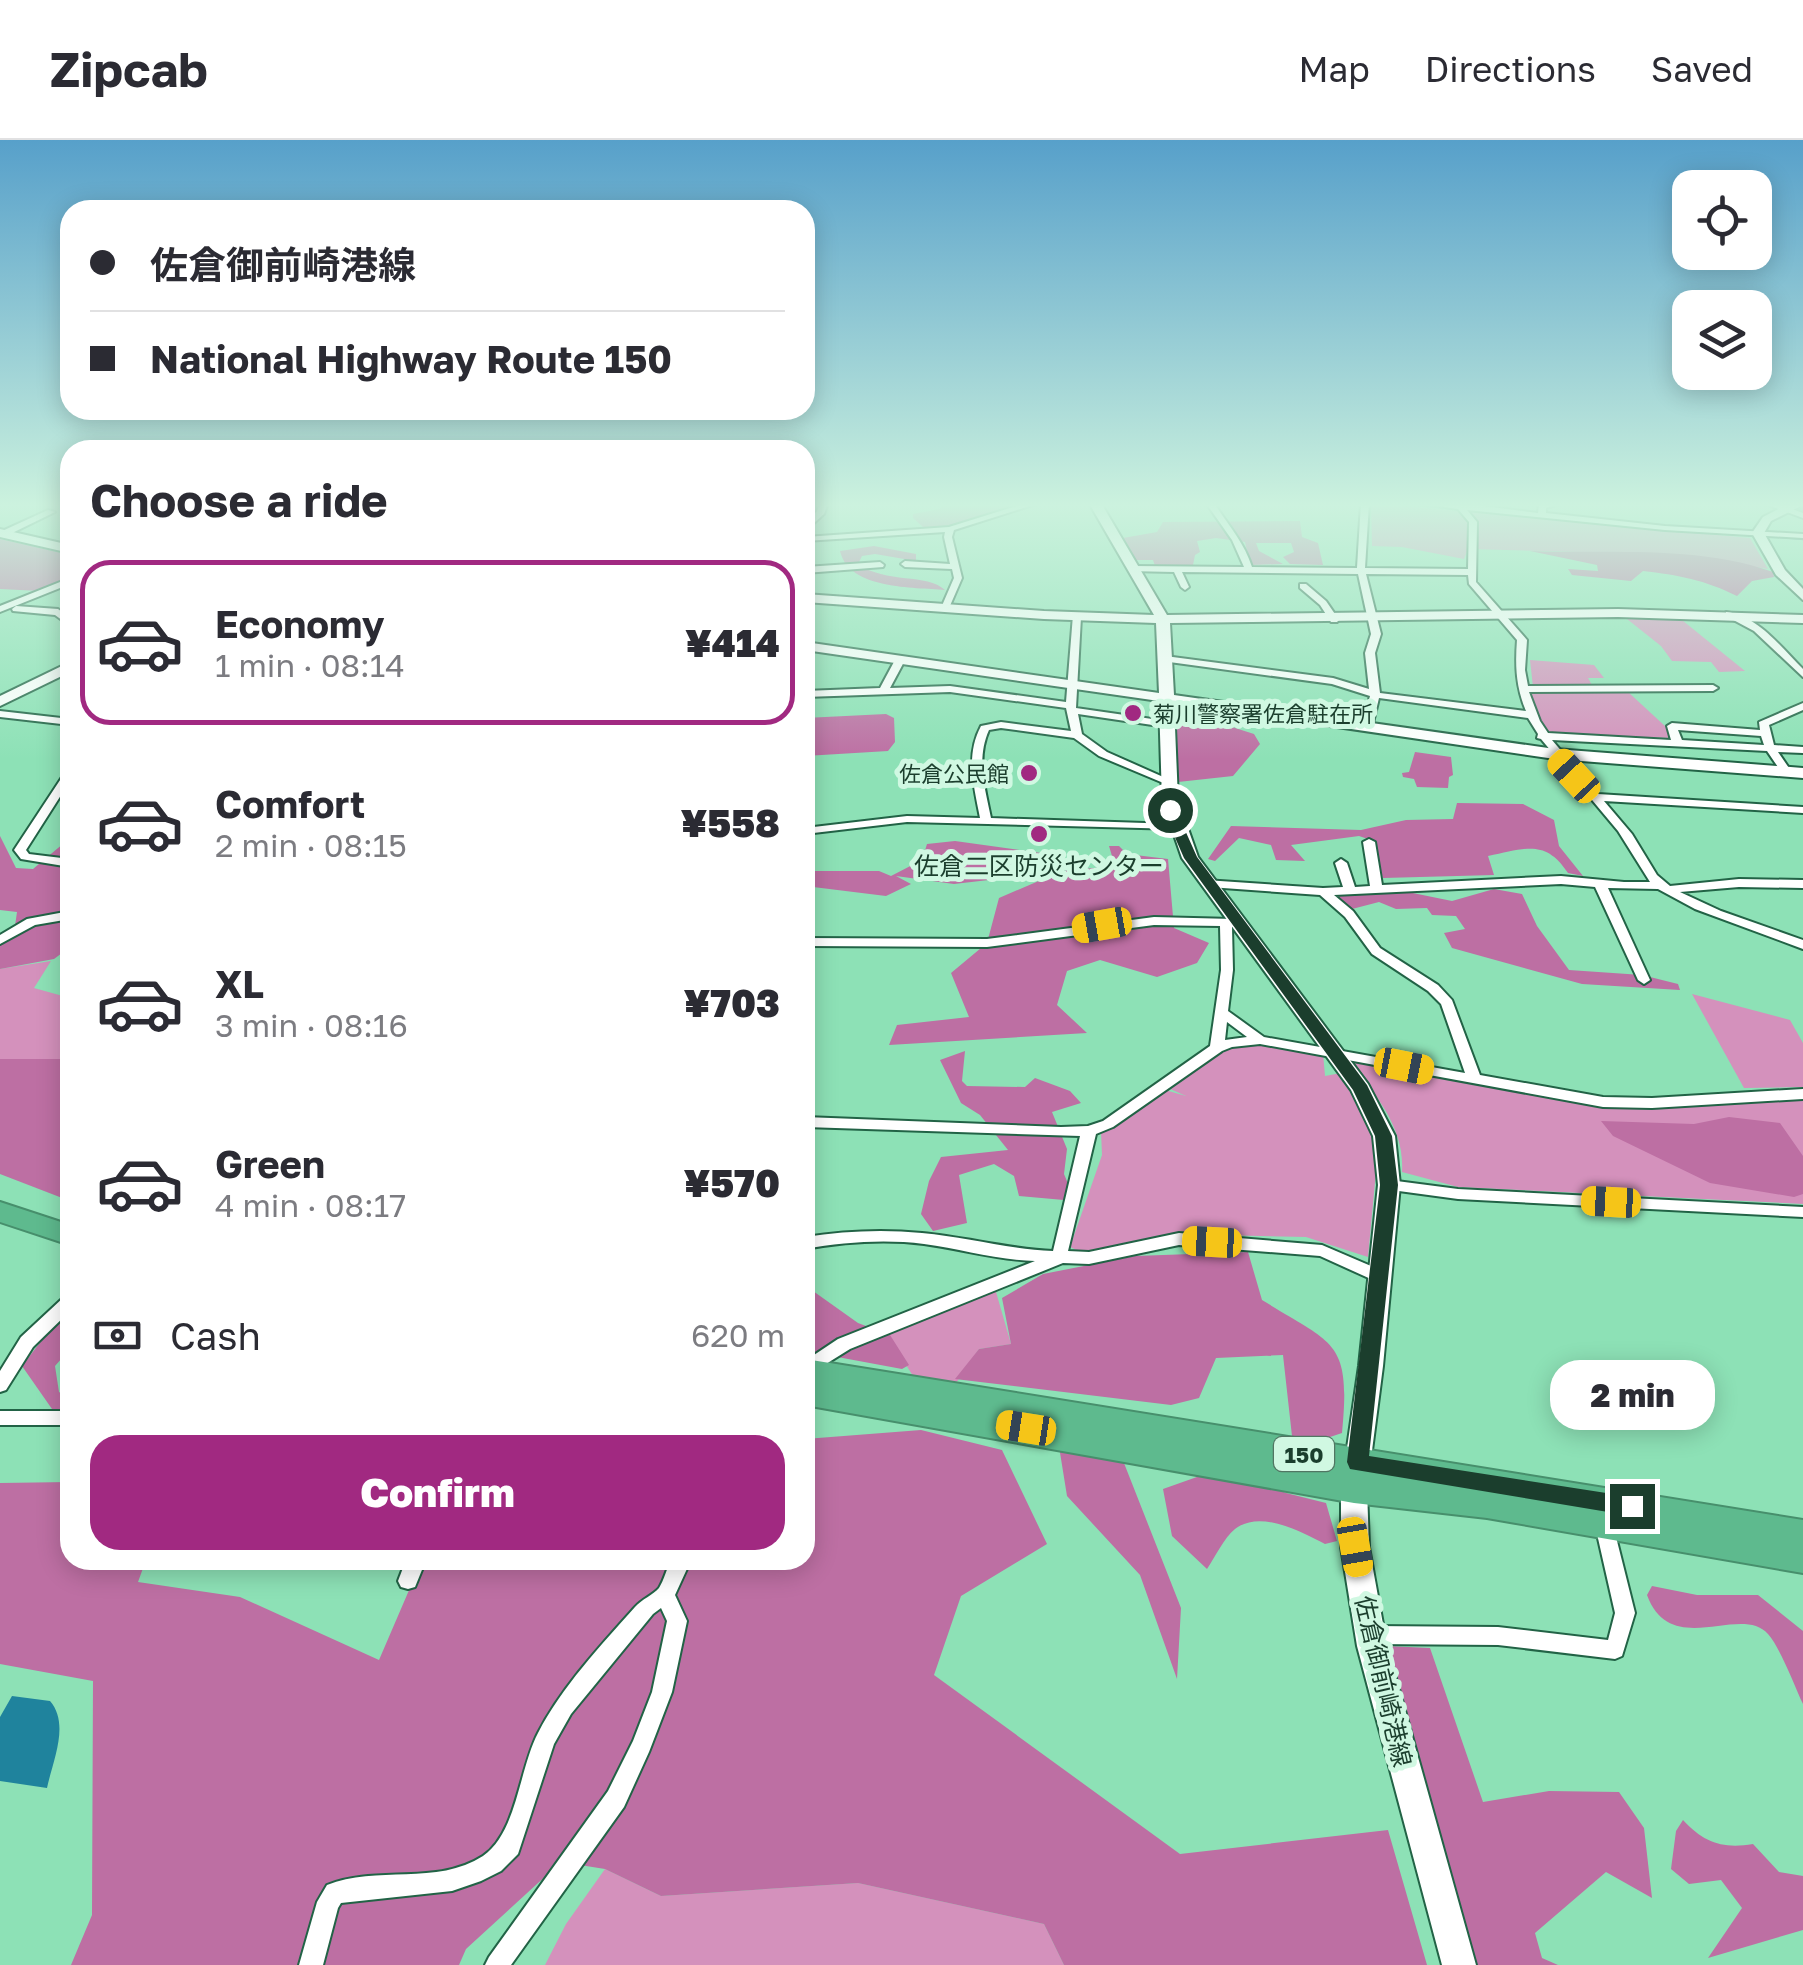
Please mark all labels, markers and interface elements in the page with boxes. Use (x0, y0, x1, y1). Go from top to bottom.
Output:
text: Zipcab (50, 40, 208, 98)
text: Map (1298, 48, 1370, 90)
text: Directions (1425, 48, 1596, 90)
text: Saved (1651, 48, 1753, 90)
map controls (1672, 170, 1772, 390)
button: locate (1672, 170, 1772, 270)
text: 佐倉御前崎港線 (150, 242, 416, 287)
button: layers (1672, 290, 1772, 390)
text: National Highway Route 150 (150, 336, 672, 381)
text: Choose a ride (90, 473, 388, 527)
icon: car (95, 598, 185, 688)
text: Economy (215, 601, 384, 646)
text: ¥414 (685, 620, 780, 665)
text: 1 min · 08:14 (215, 646, 405, 684)
place label: 菊川警察署佐倉駐在所 (1153, 700, 1373, 727)
marker: 菊川警察署佐倉駐在所 (1122, 702, 1144, 724)
car (1543, 744, 1605, 808)
place label: 佐倉公民館 (899, 760, 1009, 787)
marker: 佐倉公民館 (1018, 762, 1040, 784)
icon: car (95, 778, 185, 868)
text: Comfort (215, 781, 365, 826)
route start (1148, 788, 1193, 833)
text: ¥558 (680, 800, 780, 845)
marker: 佐倉二区防災センター (1028, 823, 1050, 845)
text: 2 min · 08:15 (215, 826, 407, 864)
place label: 佐倉二区防災センター (914, 850, 1164, 881)
car (1070, 905, 1134, 945)
icon: car (95, 958, 185, 1048)
text: XL (215, 961, 264, 1006)
text: ¥703 (683, 980, 780, 1025)
text: 3 min · 08:16 (215, 1006, 408, 1044)
car (1372, 1046, 1436, 1086)
icon: car (95, 1138, 185, 1228)
text: Green (215, 1141, 325, 1186)
text: ¥570 (683, 1160, 780, 1205)
car (1580, 1185, 1642, 1219)
text: 4 min · 08:17 (215, 1186, 406, 1224)
car (1181, 1225, 1243, 1259)
icon: cash (90, 1308, 145, 1363)
text: Cash (170, 1313, 261, 1358)
text: 620 m (691, 1316, 785, 1354)
callout: 2 min (1550, 1361, 1714, 1431)
text: 2 min (1590, 1376, 1675, 1414)
car (994, 1408, 1058, 1448)
button: Confirm (90, 1435, 785, 1550)
road number: 150 (1274, 1437, 1334, 1471)
route end (1610, 1484, 1655, 1529)
car (1335, 1515, 1375, 1579)
street label: 佐倉御前崎港線 (1349, 1592, 1419, 1770)

